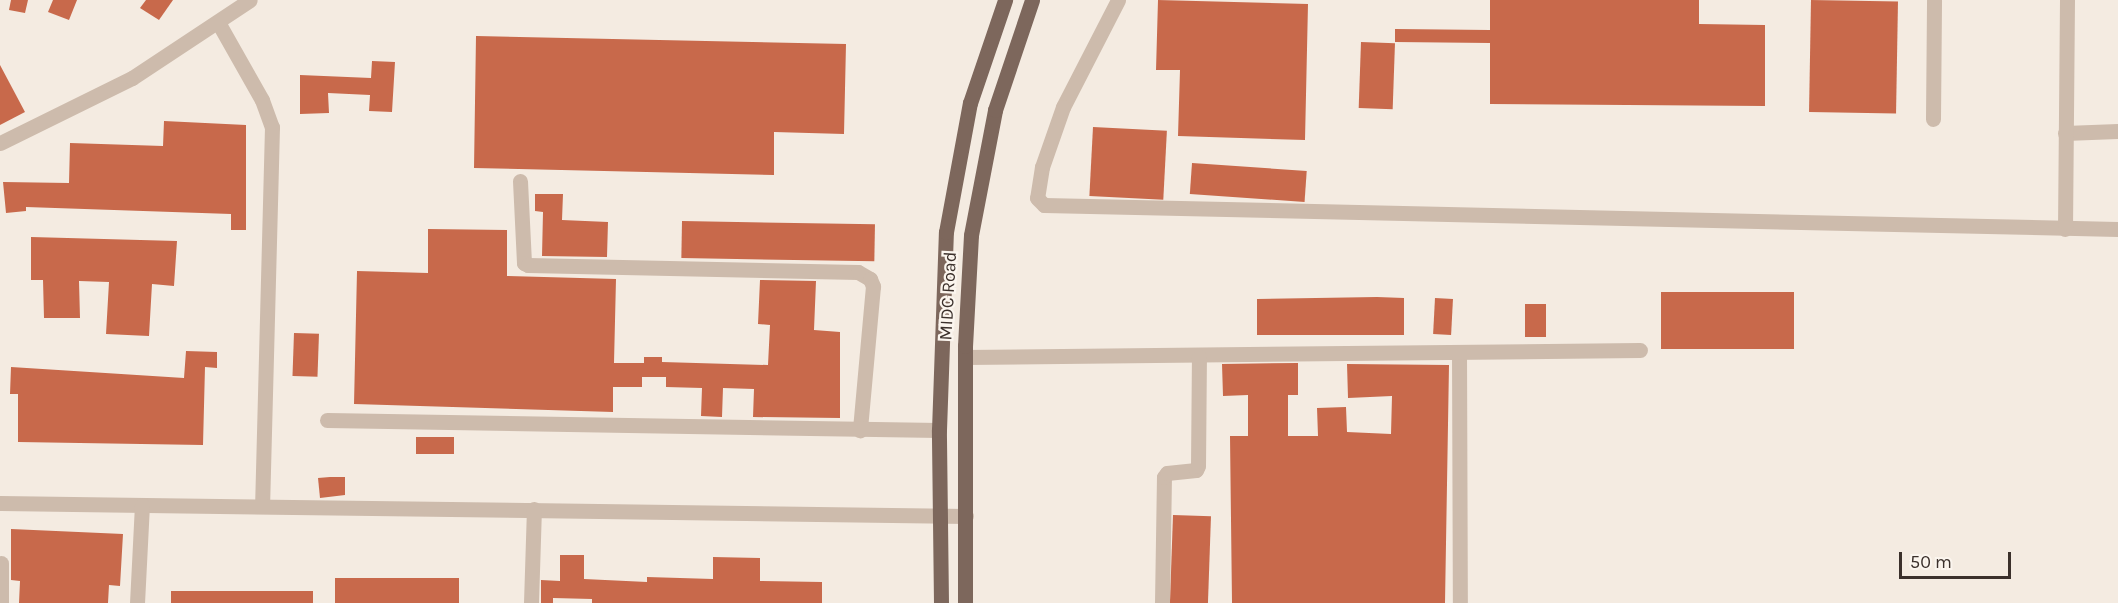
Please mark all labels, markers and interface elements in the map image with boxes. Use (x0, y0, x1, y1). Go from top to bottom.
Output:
street label: MIDC Road (935, 251, 961, 341)
scale bar (1902, 540, 2014, 578)
text: 50 m (1910, 551, 1952, 573)

